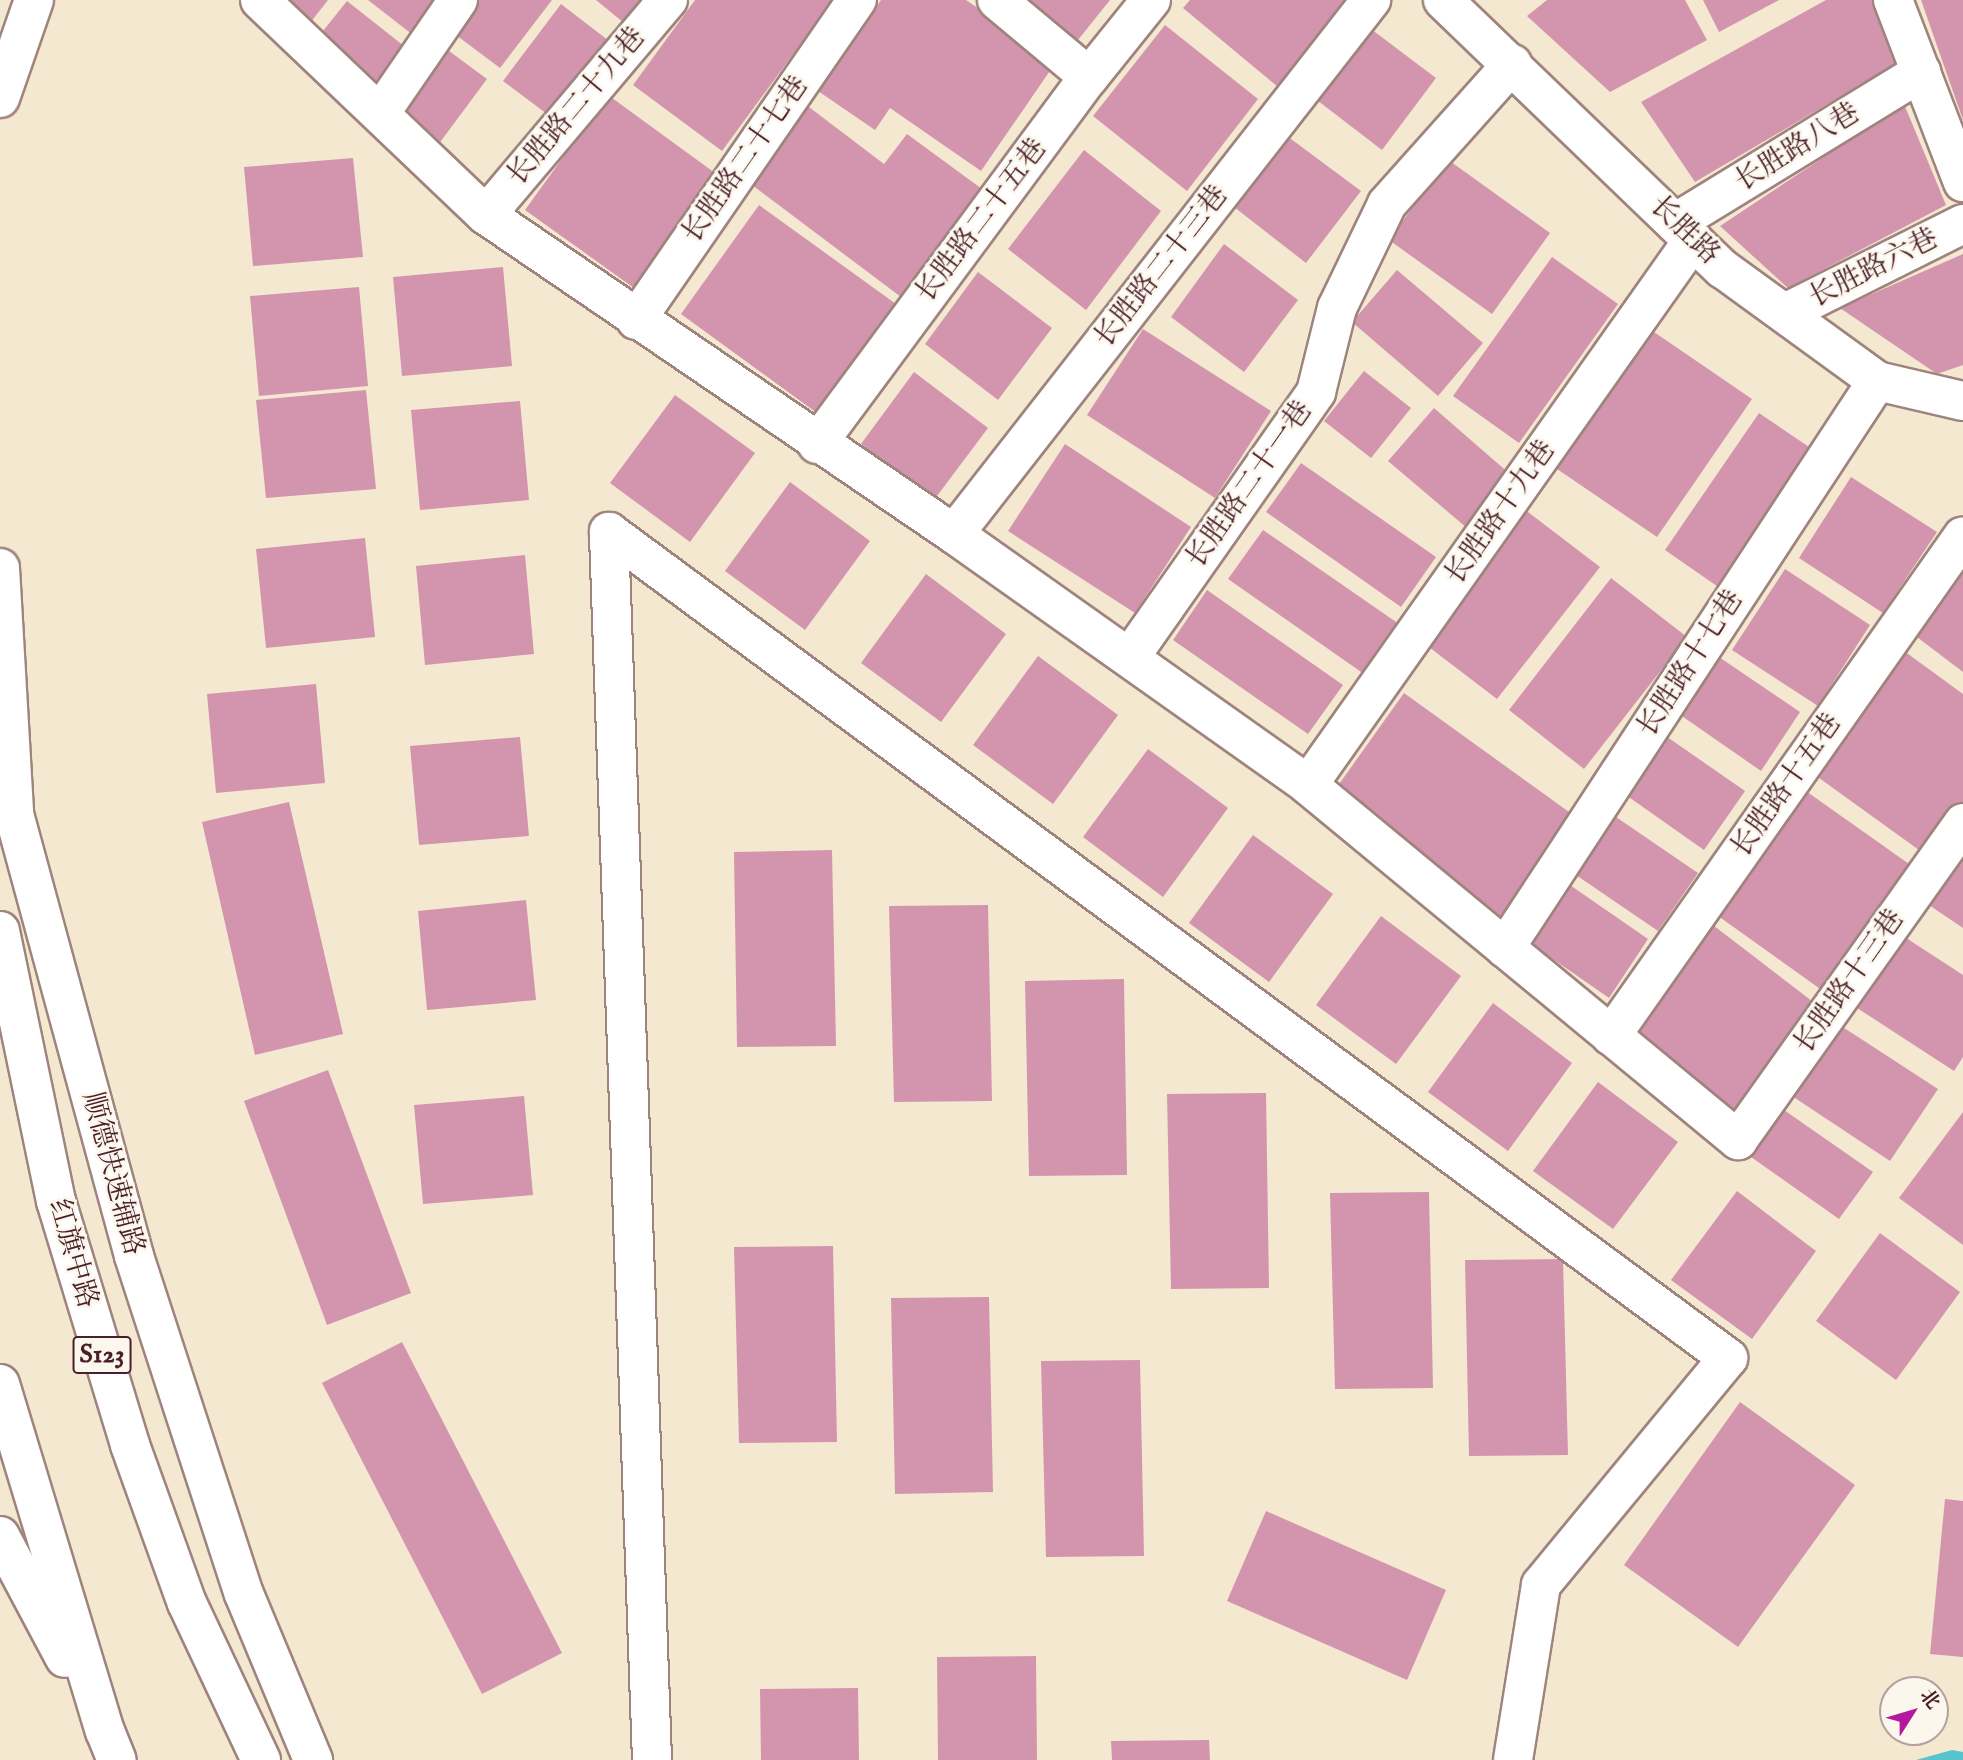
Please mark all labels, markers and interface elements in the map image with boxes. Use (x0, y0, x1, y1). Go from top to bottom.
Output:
street label: 长胜路二十九巷 (501, 21, 653, 193)
street label: 长胜路二十七巷 (676, 70, 816, 250)
street label: 长胜路八巷 (1730, 97, 1866, 199)
street label: 长胜路二十五巷 (910, 133, 1054, 309)
street label: 长胜路二十三巷 (1088, 179, 1236, 355)
street label: 长胜路 (1642, 190, 1726, 272)
street label: 长胜路六巷 (1804, 222, 1944, 316)
street label: 长胜路二十一巷 (1180, 395, 1320, 575)
street label: 长胜路十九巷 (1439, 435, 1563, 591)
street label: 长胜路十七巷 (1631, 584, 1751, 744)
street label: 长胜路十五巷 (1725, 708, 1849, 864)
street label: 长胜路十三巷 (1788, 904, 1912, 1060)
street label: 顺德快速辅路 (74, 1089, 150, 1259)
street label: 红旗中路 (40, 1196, 104, 1312)
road number: S123 (72, 1332, 132, 1378)
north arrow (1879, 1676, 1949, 1746)
text: 北 (1914, 1685, 1944, 1714)

